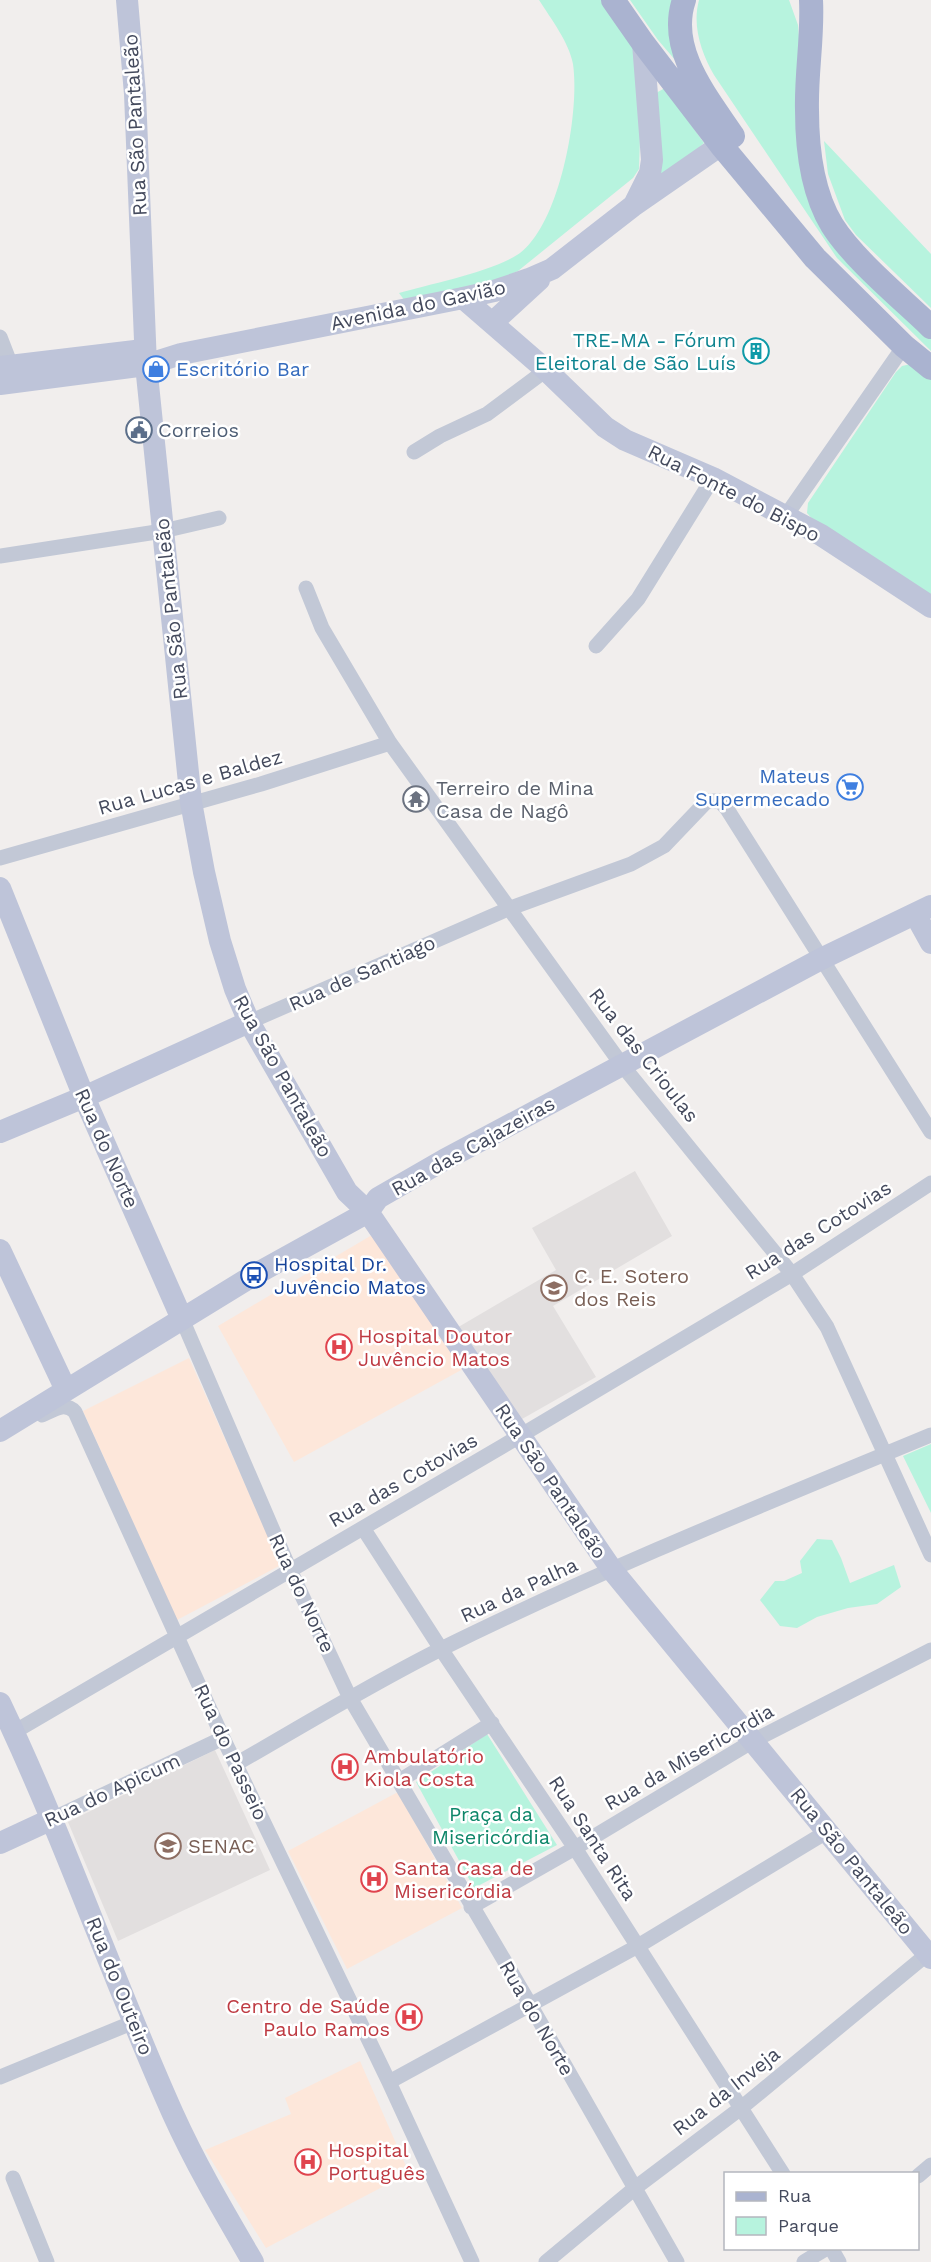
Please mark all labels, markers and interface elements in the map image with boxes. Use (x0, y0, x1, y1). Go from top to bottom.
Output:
street label: Rua São Pantaleão (118, 33, 152, 217)
street label: Avenida do Gavião (328, 275, 508, 335)
place label: TRE-MA - Fórum Eleitoral de São Luís (535, 328, 736, 375)
building icon: TRE-MA - Fórum Eleitoral de São Luís (741, 336, 771, 366)
shop icon: Escritório Bar (141, 354, 171, 384)
place label: Escritório Bar (176, 357, 309, 381)
public building icon: Correios (124, 415, 154, 445)
place label: Correios (158, 418, 239, 442)
street label: Rua Fonte do Bispo (644, 439, 824, 547)
street label: Rua São Pantaleão (150, 517, 192, 701)
street label: Rua Lucas e Baldez (95, 744, 285, 820)
place label: Mateus Supermecado (695, 764, 830, 811)
supermarket icon: Mateus Supermecado (835, 772, 865, 802)
place label: Terreiro de Mina Casa de Nagô (436, 776, 594, 823)
temple icon: Terreiro de Mina Casa de Nagô (401, 784, 431, 814)
street label: Rua de Santiago (285, 930, 439, 1016)
street label: Rua das Crioulas (584, 983, 704, 1127)
street label: Rua São Pantaleão (228, 990, 338, 1162)
street label: Rua do Norte (70, 1084, 144, 1212)
street label: Rua das Cajazeiras (387, 1091, 559, 1201)
street label: Rua das Cotovias (740, 1175, 896, 1285)
place label: Hospital Dr. Juvêncio Matos (274, 1252, 426, 1299)
bus stop icon: Hospital Dr. Juvêncio Matos (239, 1260, 269, 1290)
place label: C. E. Sotero dos Reis (574, 1264, 689, 1311)
school or university icon: C. E. Sotero dos Reis (539, 1273, 569, 1303)
place label: Hospital Doutor Juvêncio Matos (358, 1324, 512, 1371)
hospital icon: Hospital Doutor Juvêncio Matos (324, 1332, 354, 1362)
street label: Rua São Pantaleão (490, 1399, 612, 1563)
street label: Rua das Cotovias (324, 1428, 482, 1532)
street label: Rua do Norte (264, 1530, 340, 1656)
street label: Rua da Palha (457, 1552, 581, 1628)
street label: Rua do Passeio (189, 1680, 273, 1824)
street label: Rua da Misericordia (600, 1699, 778, 1815)
place label: Ambulatório Kiola Costa (364, 1744, 484, 1791)
street label: Rua do Apicum (40, 1748, 184, 1832)
hospital icon: Ambulatório Kiola Costa (330, 1752, 360, 1782)
street label: Rua Santa Rita (544, 1771, 642, 1905)
street label: Rua São Pantaleão (785, 1783, 919, 1939)
park label: Praça da Misericórdia (432, 1802, 550, 1849)
school or university icon: SENAC (153, 1831, 183, 1861)
place label: SENAC (188, 1834, 255, 1858)
place label: Santa Casa de Misericórdia (394, 1856, 534, 1903)
hospital icon: Santa Casa de Misericórdia (359, 1864, 389, 1894)
street label: Rua do Outeiro (81, 1913, 159, 2059)
street label: Rua do Norte (494, 1956, 580, 2080)
place label: Centro de Saúde Paulo Ramos (226, 1994, 390, 2041)
hospital icon: Centro de Saúde Paulo Ramos (394, 2002, 424, 2032)
street label: Rua da Inveja (667, 2042, 785, 2140)
place label: Hospital Português (328, 2138, 425, 2185)
hospital icon: Hospital Português (293, 2147, 323, 2177)
legend (724, 2172, 919, 2250)
text: Rua (778, 2185, 811, 2206)
text: Parque (778, 2215, 839, 2236)

